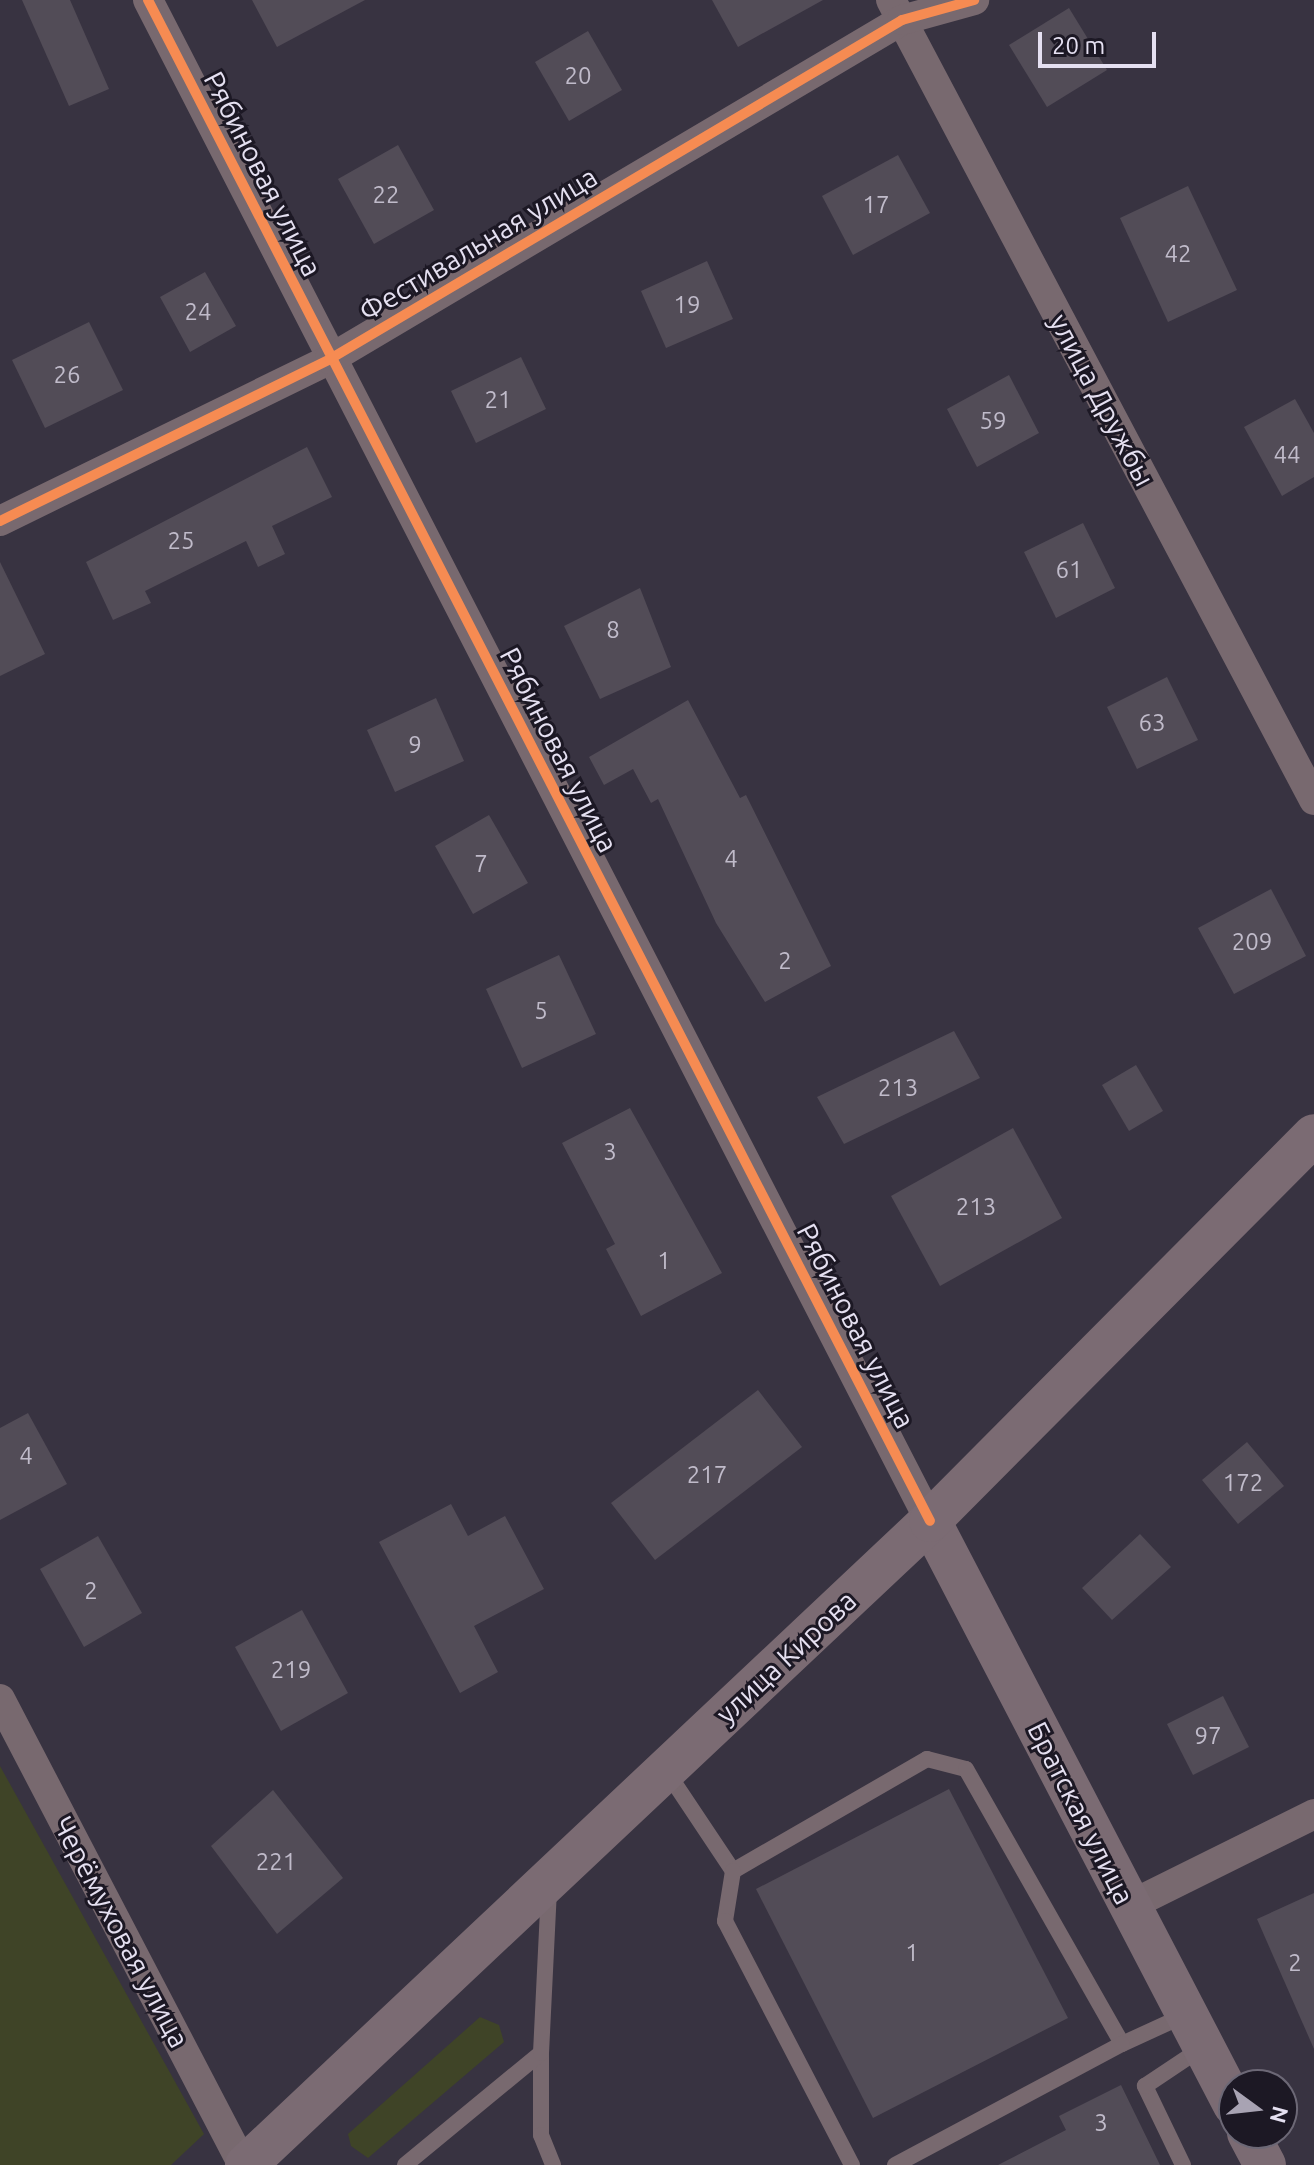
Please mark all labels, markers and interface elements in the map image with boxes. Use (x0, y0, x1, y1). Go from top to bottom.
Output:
scale bar (1042, 16, 1160, 66)
text: 20 m (1052, 32, 1105, 59)
house number: 20 (564, 62, 592, 90)
street label: Рябиновая улица (197, 66, 329, 282)
street label: Фестивальная улица (353, 160, 603, 328)
house number: 22 (372, 181, 400, 209)
house number: 17 (862, 191, 890, 219)
house number: 42 (1164, 240, 1192, 268)
house number: 19 (673, 291, 701, 319)
house number: 24 (184, 298, 212, 326)
street label: улица Дружбы (1042, 308, 1162, 492)
house number: 26 (53, 361, 81, 389)
house number: 21 (484, 386, 512, 414)
house number: 59 (979, 407, 1007, 435)
house number: 44 (1273, 441, 1301, 469)
house number: 25 (167, 527, 195, 555)
house number: 61 (1055, 556, 1083, 584)
house number: 8 (606, 616, 620, 644)
street label: Рябиновая улица (493, 642, 625, 858)
house number: 63 (1138, 709, 1166, 737)
house number: 9 (408, 731, 422, 759)
house number: 4 (724, 845, 738, 873)
house number: 7 (474, 850, 488, 878)
house number: 209 (1232, 928, 1272, 956)
house number: 2 (778, 947, 792, 975)
house number: 5 (534, 997, 548, 1025)
house number: 213 (878, 1074, 918, 1102)
house number: 3 (603, 1138, 617, 1166)
house number: 213 (956, 1193, 996, 1221)
street label: Рябиновая улица (790, 1218, 922, 1434)
house number: 1 (657, 1247, 671, 1275)
house number: 4 (19, 1442, 33, 1470)
house number: 217 (687, 1461, 727, 1489)
house number: 172 (1223, 1469, 1263, 1497)
house number: 2 (84, 1577, 98, 1605)
street label: улица Кирова (709, 1584, 863, 1730)
house number: 219 (271, 1656, 311, 1684)
street label: Братская улица (1021, 1716, 1141, 1910)
house number: 97 (1194, 1722, 1222, 1750)
street label: Черёмуховая улица (46, 1811, 196, 2053)
house number: 221 (256, 1848, 296, 1876)
house number: 1 (905, 1939, 919, 1967)
house number: 2 (1288, 1949, 1302, 1977)
north arrow (1218, 2069, 1298, 2149)
text: N (1266, 2104, 1294, 2126)
house number: 3 (1094, 2109, 1108, 2137)

